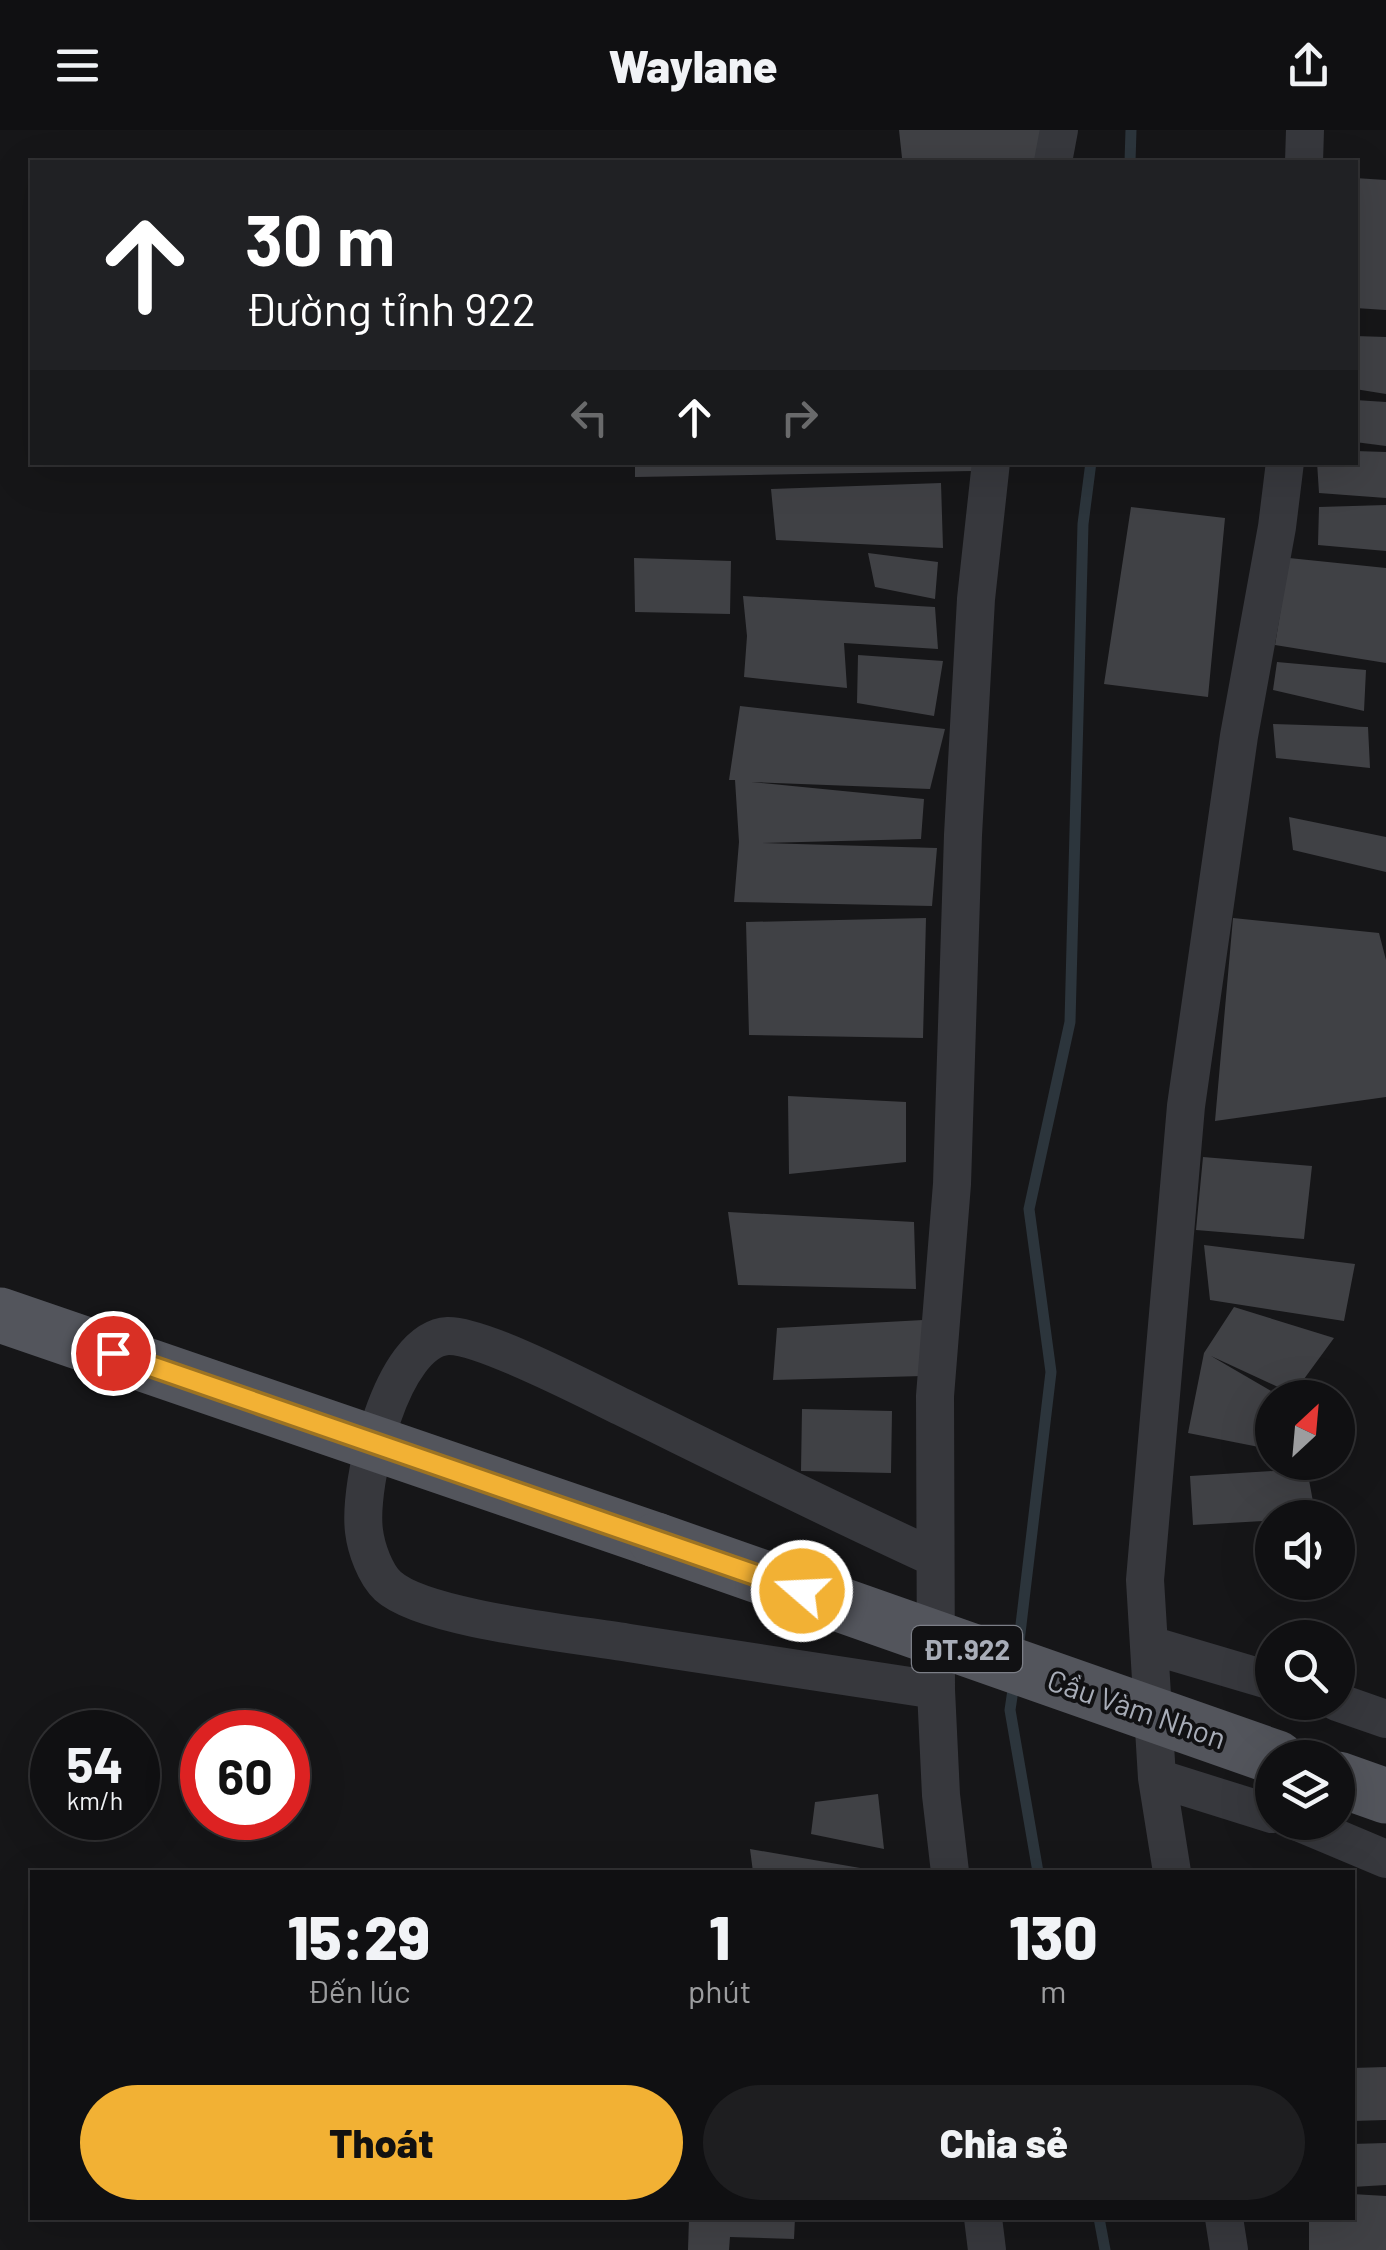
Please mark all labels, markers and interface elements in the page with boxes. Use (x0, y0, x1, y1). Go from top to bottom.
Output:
icon: menu (50, 38, 105, 93)
text: Waylane (608, 38, 778, 92)
icon: share (1281, 38, 1336, 93)
text: 30 m (245, 196, 395, 280)
icon: ahead (80, 200, 210, 330)
text: Đường tỉnh 922 (245, 281, 536, 335)
icon: left (562, 390, 617, 445)
icon: ahead (667, 390, 722, 445)
icon: right (772, 390, 827, 445)
pin (71, 1311, 156, 1396)
icon: arrive (86, 1326, 141, 1381)
north arrow (1255, 1380, 1355, 1480)
map controls (1255, 1380, 1355, 1840)
button: sound (1255, 1500, 1355, 1600)
position arrow (750, 1539, 854, 1643)
button: search (1255, 1620, 1355, 1720)
road number: ĐT.922 (912, 1626, 1022, 1672)
street label: Cầu Vàm Nhon (1043, 1661, 1231, 1755)
speed limit sign: 60 (180, 1710, 310, 1840)
text: 54 (66, 1733, 124, 1793)
button: layers (1255, 1740, 1355, 1840)
text: km/h (67, 1785, 123, 1815)
text: 15:29 (288, 1900, 430, 1972)
text: 1 (709, 1900, 730, 1972)
text: 130 (1009, 1900, 1097, 1972)
text: Đến lúc (307, 1971, 411, 2009)
text: phút (688, 1971, 751, 2009)
text: m (1040, 1971, 1066, 2009)
button: Thoát (80, 2085, 683, 2200)
button: Chia sẻ (703, 2085, 1305, 2200)

